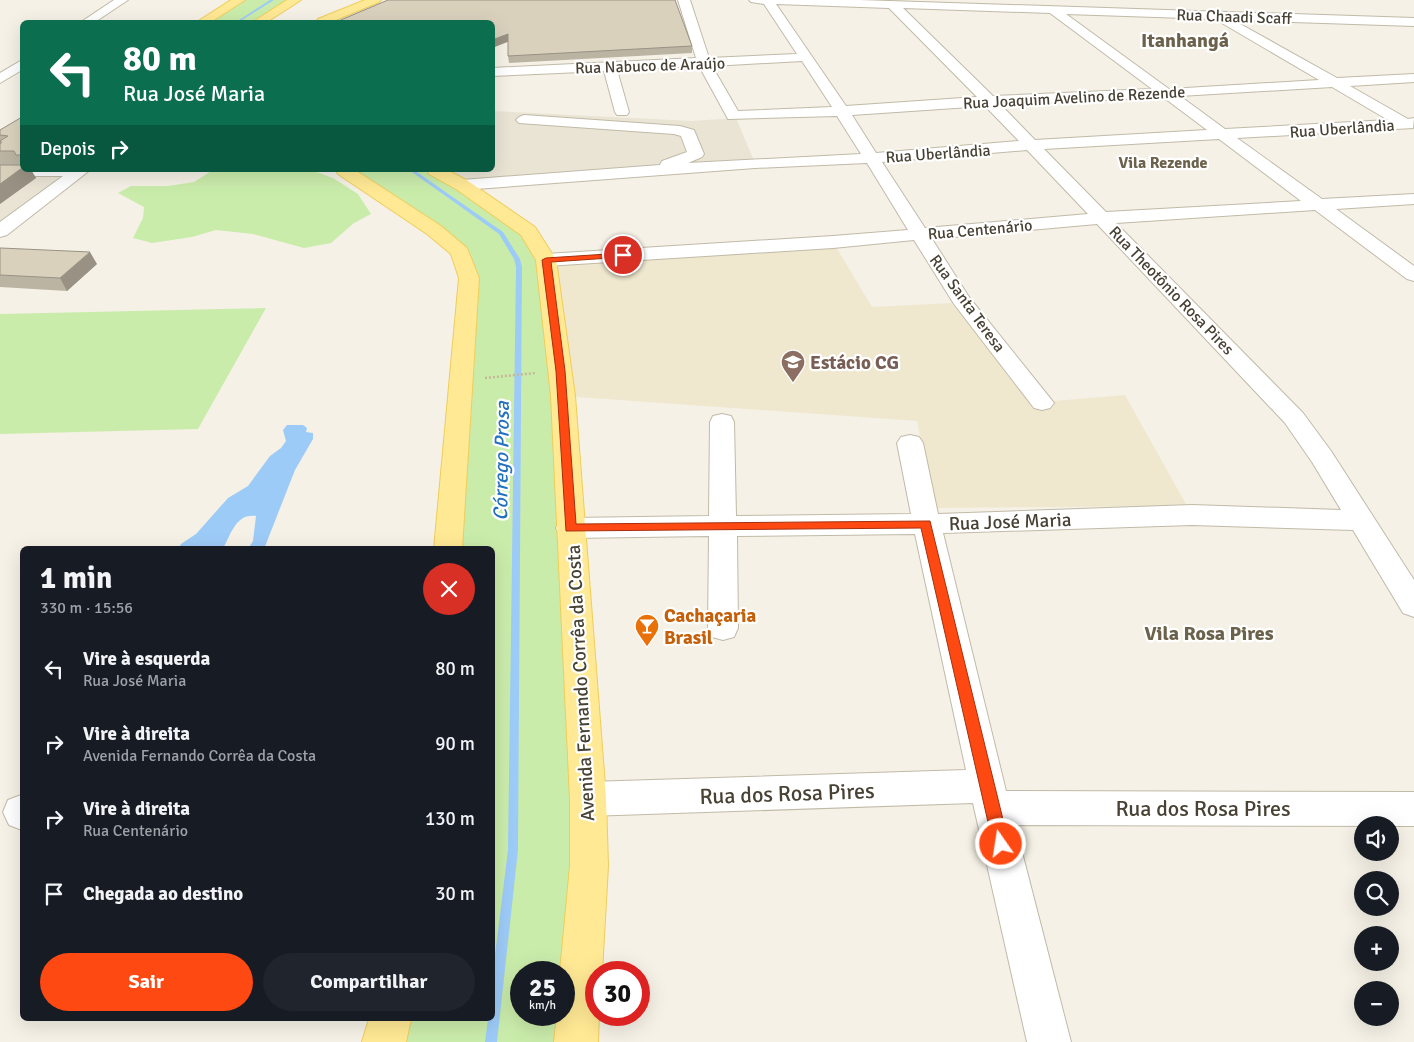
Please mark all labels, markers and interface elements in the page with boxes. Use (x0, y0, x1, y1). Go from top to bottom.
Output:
street label: Rua Chaadi Scaff (1176, 5, 1293, 29)
district label: Itanhangá (1141, 28, 1229, 53)
text: 80 m (123, 37, 197, 80)
icon: left (40, 40, 105, 105)
street label: Rua Nabuco de Araújo (575, 53, 725, 79)
text: Rua José Maria (123, 80, 265, 107)
street label: Rua Joaquim Avelino de Rezende (962, 82, 1186, 114)
street label: Rua Uberlândia (1289, 115, 1395, 143)
icon: right (105, 135, 133, 163)
text: Depois (40, 137, 95, 161)
street label: Rua Uberlândia (885, 140, 991, 168)
district label: Vila Rezende (1118, 153, 1208, 173)
street label: Rua Centenário (927, 215, 1033, 245)
street label: Rua Theotônio Rosa Pires (1105, 222, 1238, 359)
pin (602, 234, 644, 276)
icon: arrive (609, 241, 637, 269)
street label: Rua Santa Teresa (925, 251, 1009, 356)
school or university icon: Estácio CG (780, 349, 806, 383)
place label: Estácio CG (810, 351, 899, 375)
water label: Córrego Prosa (488, 400, 515, 521)
street label: Rua José Maria (948, 508, 1072, 536)
street label: Avenida Fernando Corrêa da Costa (562, 544, 600, 822)
text: 1 min (40, 560, 112, 597)
button: close (423, 563, 475, 615)
text: 330 m · 15:56 (40, 598, 133, 618)
place label: Cachaçaria Brasil (664, 604, 757, 650)
bar icon: Cachaçaria Brasil (634, 613, 660, 647)
district label: Vila Rosa Pires (1144, 621, 1274, 646)
text: Vire à esquerda (83, 647, 210, 671)
icon: left (40, 655, 68, 683)
text: 80 m (435, 657, 475, 681)
text: Rua José Maria (83, 671, 186, 691)
text: Vire à direita (83, 722, 190, 746)
icon: right (40, 730, 68, 758)
text: 90 m (435, 732, 475, 756)
text: Avenida Fernando Corrêa da Costa (83, 746, 316, 766)
street label: Rua dos Rosa Pires (699, 777, 875, 810)
street label: Rua dos Rosa Pires (1115, 795, 1291, 822)
text: Vire à direita (83, 797, 190, 821)
icon: right (40, 805, 68, 833)
text: 130 m (425, 807, 475, 831)
map controls (1354, 816, 1399, 1026)
button: sound (1354, 816, 1399, 861)
position arrow (974, 817, 1026, 869)
text: Rua Centenário (83, 821, 188, 841)
button: search (1354, 871, 1399, 916)
icon: arrive (40, 880, 68, 908)
text: Chegada ao destino (83, 882, 243, 906)
text: 30 m (435, 882, 475, 906)
button: + (1354, 926, 1399, 971)
button: Sair (40, 953, 253, 1011)
button: Compartilhar (263, 953, 475, 1011)
speed limit sign: 30 (585, 961, 650, 1026)
text: 25 (529, 972, 556, 1003)
button: − (1354, 981, 1399, 1026)
text: km/h (529, 998, 556, 1013)

